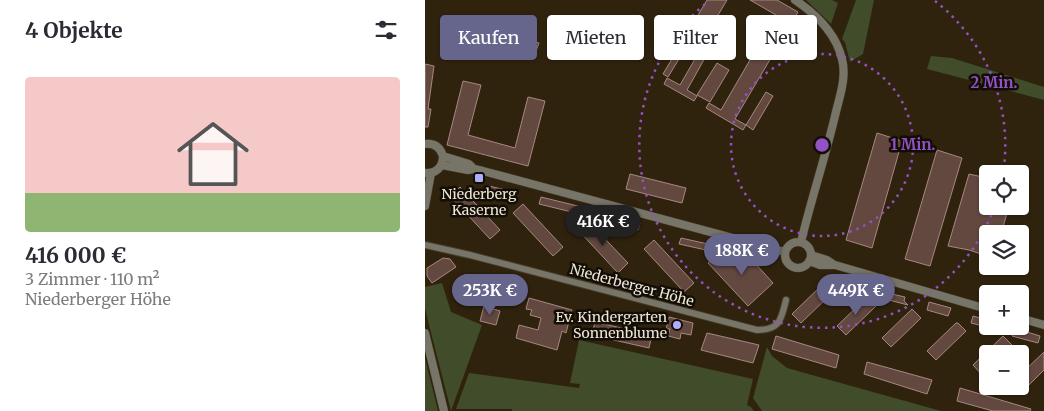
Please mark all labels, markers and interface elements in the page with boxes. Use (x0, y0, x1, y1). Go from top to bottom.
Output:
chip: Kaufen (440, 15, 537, 60)
chip: Mieten (547, 15, 644, 60)
chip: Filter (654, 15, 736, 60)
chip: Neu (746, 15, 817, 60)
icon: filters (372, 16, 400, 44)
text: 4 Objekte (25, 17, 123, 44)
text: 2 Min. (971, 73, 1017, 92)
icon: home (168, 109, 258, 199)
text: 1 Min. (891, 135, 935, 154)
centre of rings (813, 136, 831, 154)
map controls (979, 165, 1029, 395)
button: locate (979, 165, 1029, 215)
marker: Niederberg Kaserne (473, 172, 485, 184)
place label: Niederberg Kaserne (441, 185, 517, 219)
pin: 416K € (562, 204, 644, 247)
text: 416K € (576, 211, 630, 231)
button: layers (979, 225, 1029, 275)
pin: 188K € (701, 234, 783, 276)
text: 188K € (715, 240, 769, 260)
text: 416 000 € (25, 242, 126, 269)
street label: Niederberger Höhe (568, 260, 696, 310)
text: 3 Zimmer · 110 m² (25, 269, 159, 289)
pin: 253K € (449, 274, 531, 316)
pin: 449K € (815, 274, 897, 316)
text: 253K € (463, 280, 517, 300)
text: 449K € (828, 280, 884, 300)
button: + (979, 285, 1029, 335)
text: Niederberger Höhe (25, 289, 171, 309)
place label: Ev. Kindergarten Sonnenblume (555, 308, 667, 342)
marker: Ev. Kindergarten Sonnenblume (671, 319, 683, 331)
button: − (979, 345, 1029, 395)

